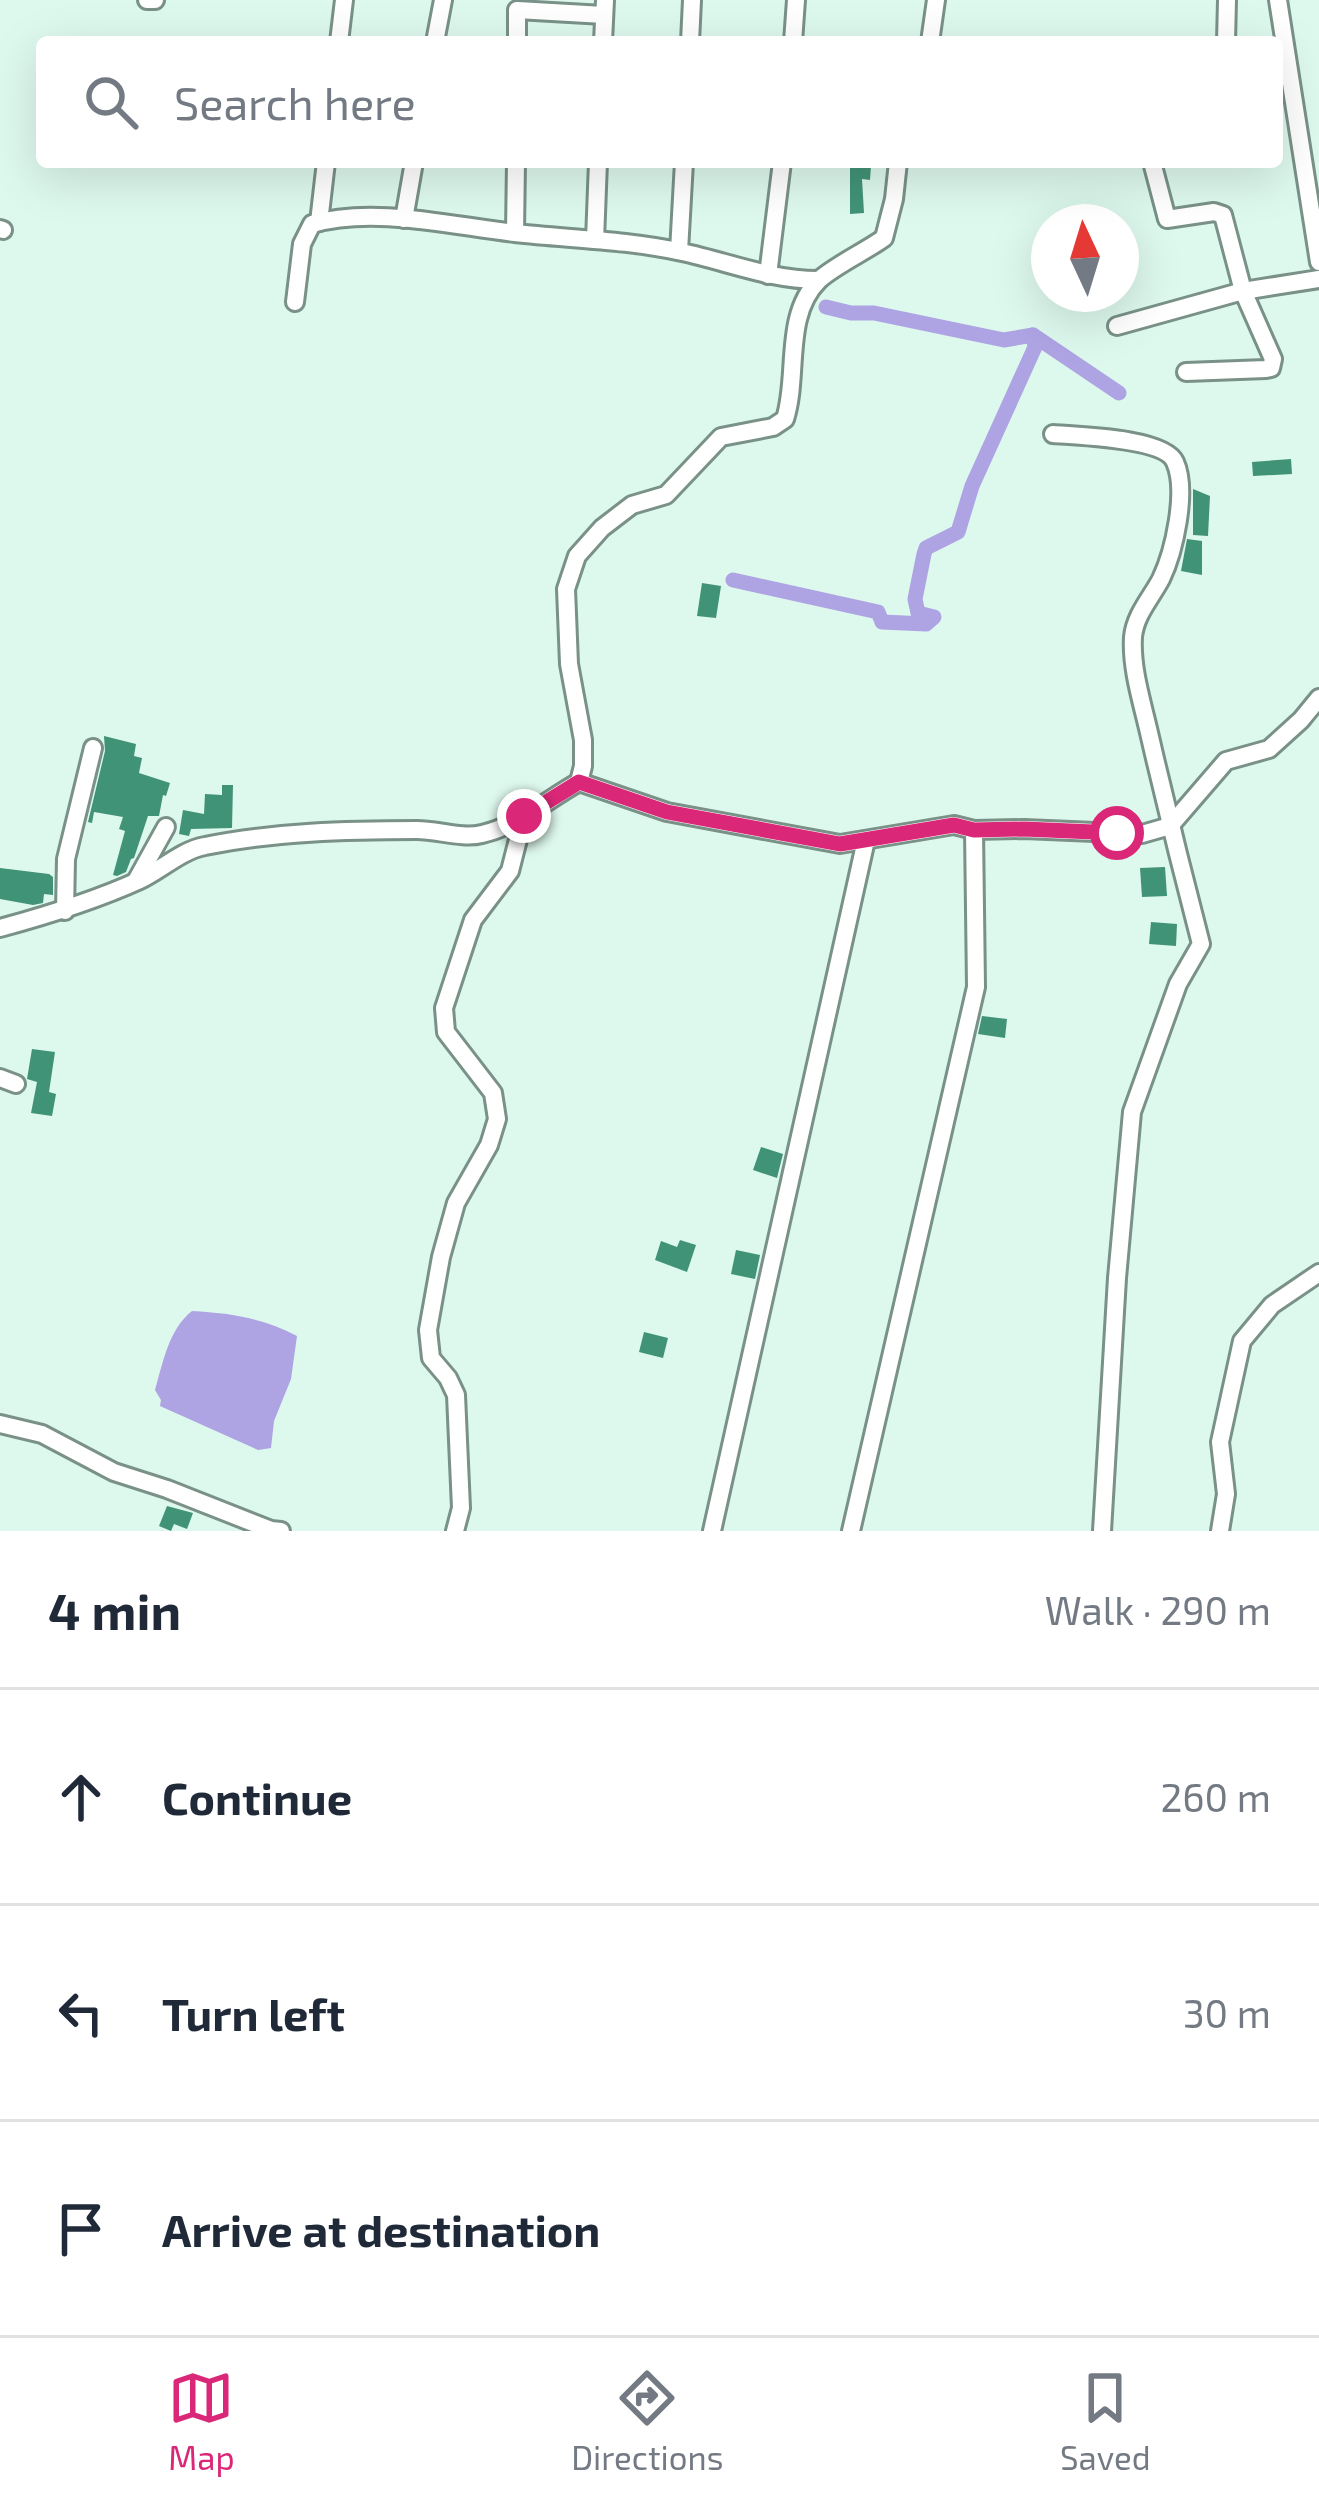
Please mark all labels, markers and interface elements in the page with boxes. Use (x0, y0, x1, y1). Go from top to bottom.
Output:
search box (36, 36, 1283, 168)
icon: search (78, 69, 144, 135)
text: Search here (174, 75, 416, 129)
north arrow (1031, 204, 1139, 312)
route end (497, 789, 551, 843)
route start (1090, 806, 1144, 860)
text: 4 min (48, 1579, 181, 1640)
text: Walk · 290 m (1045, 1586, 1271, 1633)
icon: ahead (48, 1764, 114, 1830)
text: Continue (162, 1770, 352, 1824)
text: 260 m (1160, 1773, 1271, 1820)
icon: left (48, 1980, 114, 2046)
text: Turn left (162, 1986, 345, 2040)
text: 30 m (1183, 1989, 1271, 2036)
icon: arrive (48, 2196, 114, 2262)
text: Arrive at destination (162, 2202, 600, 2256)
tab: Map (168, 2365, 235, 2477)
tab: Directions (571, 2365, 723, 2477)
tab: Saved (1060, 2365, 1151, 2477)

